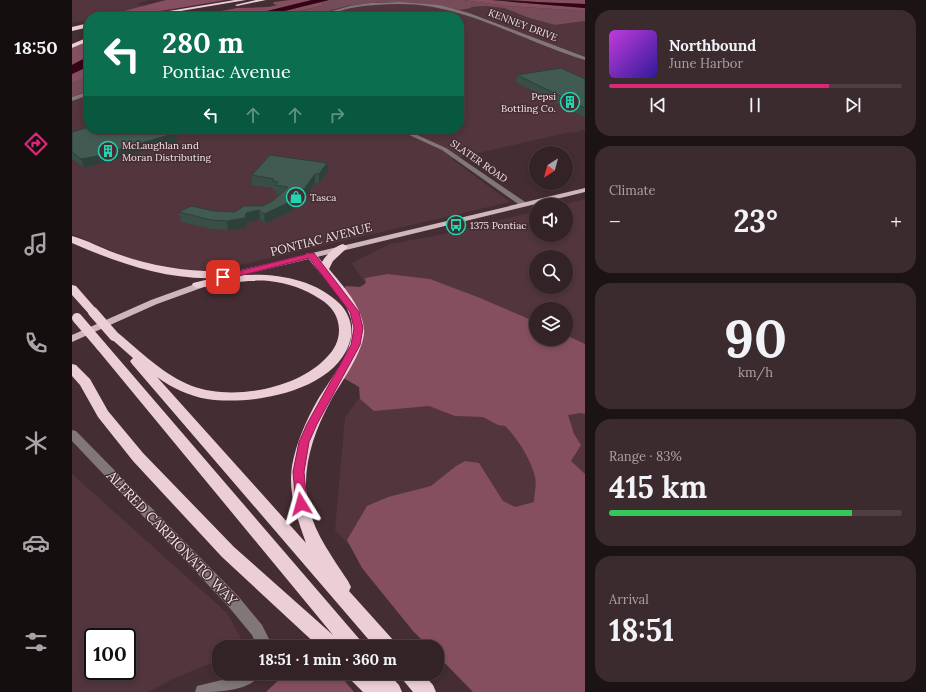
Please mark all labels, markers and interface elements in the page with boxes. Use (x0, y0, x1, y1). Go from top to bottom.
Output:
street label: KENNEY DRIVE (486, 6, 560, 44)
text: 280 m (162, 25, 244, 61)
icon: left (96, 28, 148, 80)
text: 18:50 (14, 36, 58, 59)
text: Northbound (669, 36, 756, 55)
text: June Harbor (669, 55, 743, 72)
text: Pontiac Avenue (162, 60, 291, 83)
place label: Pepsi Bottling Co. (501, 90, 556, 115)
building icon: Pepsi Bottling Co. (559, 91, 581, 113)
icon: previous (647, 94, 669, 116)
icon: pause (744, 94, 766, 116)
icon: next (842, 94, 864, 116)
icon: left (200, 104, 222, 126)
icon: ahead (242, 104, 264, 126)
icon: ahead (284, 104, 306, 126)
icon: right (326, 104, 348, 126)
icon: directions (22, 130, 50, 158)
street label: SLATER ROAD (448, 136, 510, 186)
place label: McLaughlan and Moran Distributing (122, 139, 212, 164)
building icon: McLaughlan and Moran Distributing (97, 140, 119, 162)
north arrow (529, 146, 573, 190)
map controls (529, 146, 573, 346)
text: Climate (609, 182, 656, 199)
shop icon: Tasca (285, 186, 307, 208)
place label: Tasca (310, 191, 336, 204)
button: sound (529, 198, 573, 242)
text: 23° (733, 202, 778, 240)
text: − (609, 207, 621, 235)
text: + (890, 207, 902, 235)
bus stop icon: 1375 Pontiac (445, 214, 467, 236)
street label: PONTIAC AVENUE (268, 219, 374, 259)
place label: 1375 Pontiac (470, 219, 527, 232)
icon: music (22, 230, 50, 258)
button: search (529, 250, 573, 294)
pin (206, 260, 240, 294)
icon: arrive (212, 266, 234, 288)
button: layers (529, 302, 573, 346)
text: 90 (724, 305, 787, 371)
icon: phone (22, 329, 50, 357)
text: km/h (738, 364, 773, 381)
icon: climate (22, 429, 50, 457)
text: Range · 83% (609, 448, 682, 465)
street label: ALFRED CARPIONATO WAY (102, 466, 242, 610)
text: 415 km (609, 468, 707, 506)
position arrow (280, 483, 322, 525)
icon: car (22, 529, 50, 557)
text: Arrival (609, 591, 649, 608)
text: 18:51 (609, 611, 674, 649)
icon: filters (22, 628, 50, 656)
speed limit sign: 100 (84, 628, 136, 680)
text: 18:51 · 1 min · 360 m (259, 650, 397, 669)

